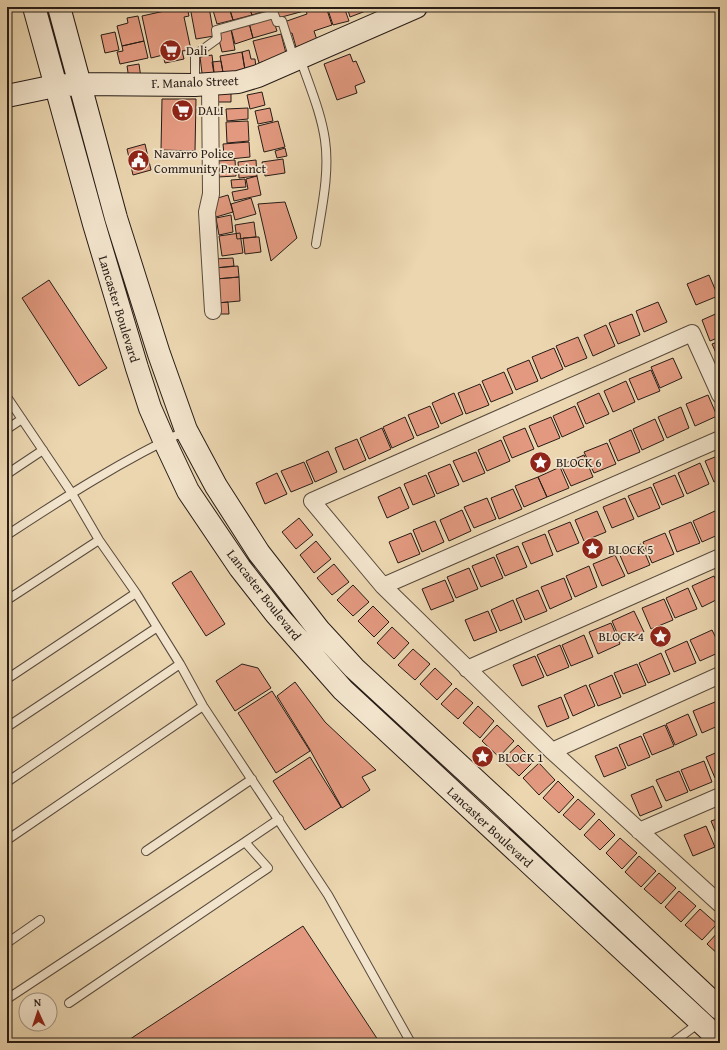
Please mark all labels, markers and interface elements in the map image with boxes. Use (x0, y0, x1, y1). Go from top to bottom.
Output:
supermarket icon: Dali (157, 37, 183, 63)
place label: Dali (186, 41, 208, 60)
street label: F. Manalo Street (151, 71, 239, 93)
supermarket icon: DALI (169, 97, 195, 123)
place label: DALI (198, 101, 224, 120)
place label: Navarro Police Community Precinct (154, 144, 267, 178)
public building icon: Navarro Police Community Precinct (126, 147, 152, 173)
street label: Lancaster Boulevard (94, 253, 144, 365)
place icon: BLOCK 6 (527, 449, 553, 475)
place label: BLOCK 6 (556, 453, 601, 472)
place icon: BLOCK 5 (579, 536, 605, 562)
place label: BLOCK 5 (608, 540, 653, 559)
street label: Lancaster Boulevard (222, 545, 306, 645)
place icon: BLOCK 4 (647, 623, 673, 649)
place label: BLOCK 4 (599, 627, 644, 646)
place icon: BLOCK 1 (469, 744, 495, 770)
place label: BLOCK 1 (498, 748, 543, 767)
street label: Lancaster Boulevard (443, 782, 537, 872)
north arrow (18, 992, 58, 1032)
text: N (33, 994, 42, 1010)

